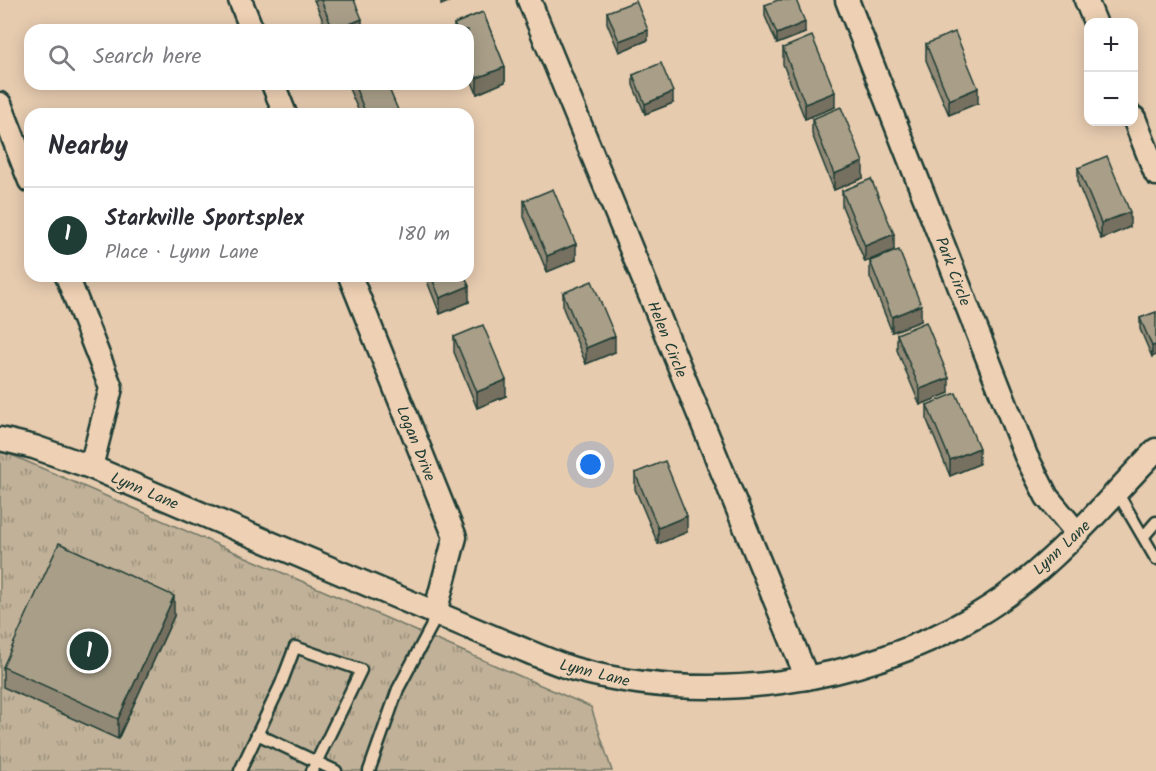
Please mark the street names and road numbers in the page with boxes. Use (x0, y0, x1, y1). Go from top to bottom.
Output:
street label: Park Circle (928, 233, 977, 310)
street label: Helen Circle (640, 297, 693, 382)
street label: Logan Drive (389, 402, 442, 485)
street label: Lynn Lane (107, 466, 182, 517)
street label: Lynn Lane (1027, 515, 1097, 582)
street label: Lynn Lane (557, 653, 632, 694)

